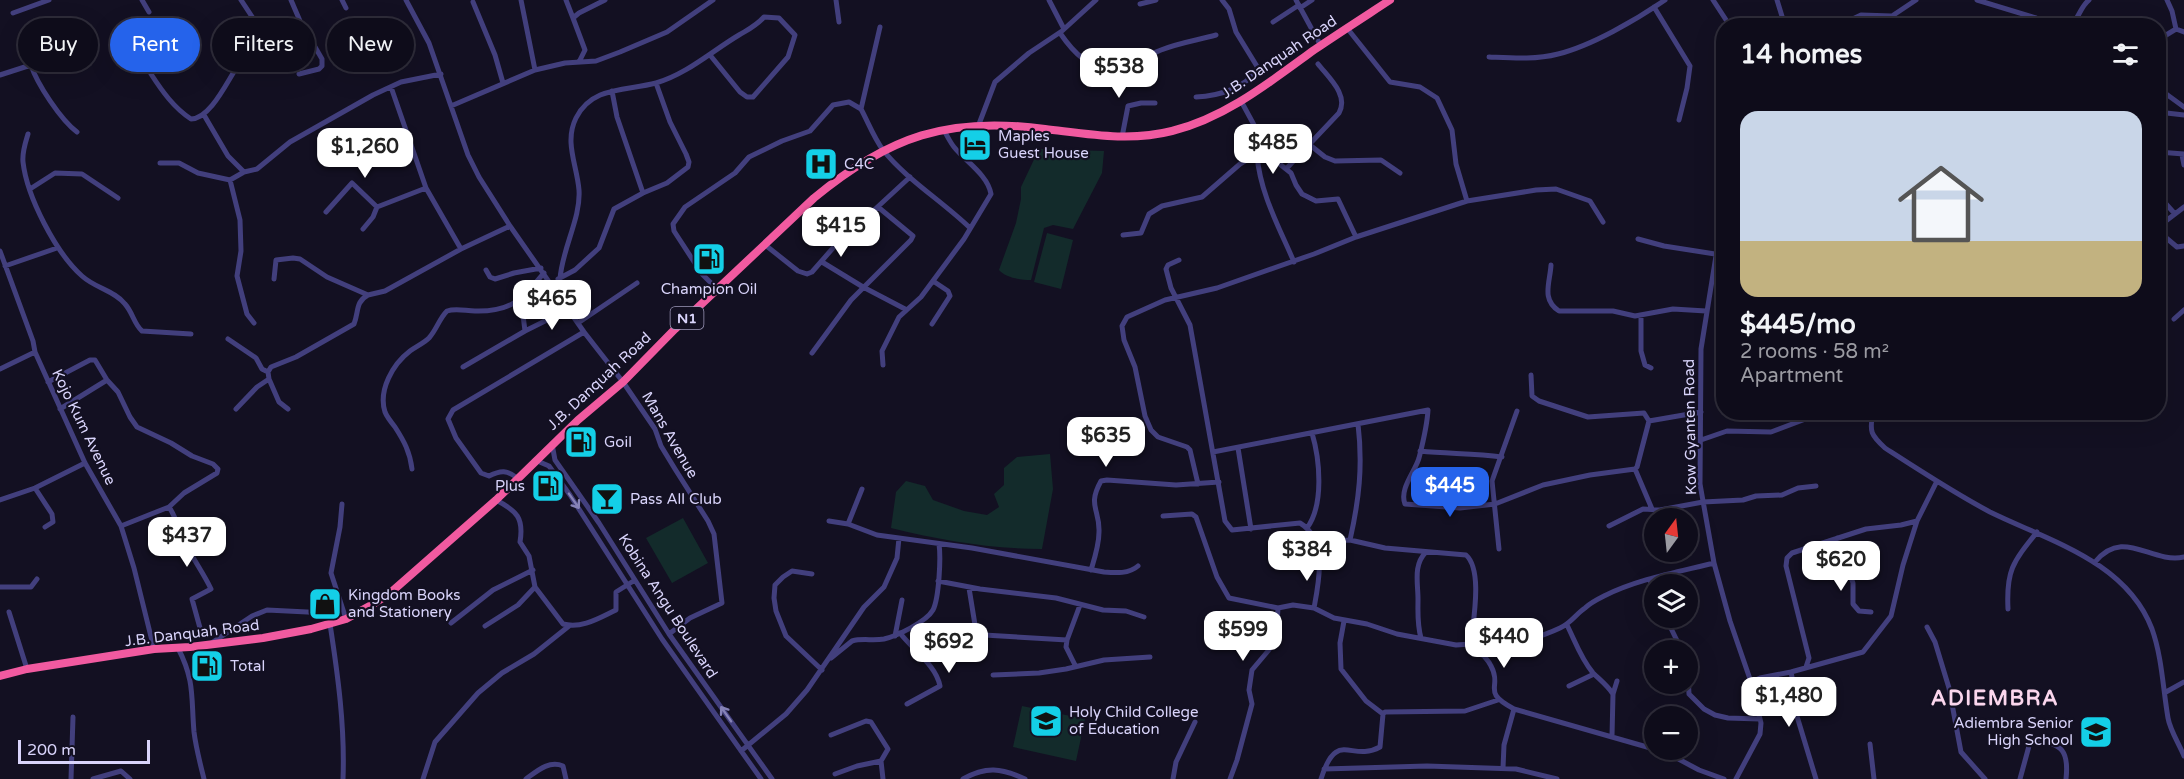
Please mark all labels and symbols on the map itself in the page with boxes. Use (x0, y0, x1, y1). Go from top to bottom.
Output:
street label: J.B. Danquah Road (1218, 12, 1340, 102)
pin: $538 (1083, 48, 1155, 99)
pin: $485 (1237, 124, 1309, 175)
hotel icon: Maples Guest House (957, 127, 993, 163)
place label: Maples Guest House (998, 127, 1089, 162)
pin: $1,260 (316, 128, 414, 179)
hospital icon: C4C (803, 146, 839, 182)
place label: C4C (844, 155, 874, 173)
pin: $415 (805, 207, 877, 258)
fuel station icon: Champion Oil (691, 241, 727, 277)
pin: $465 (516, 280, 588, 331)
place label: Champion Oil (661, 280, 757, 298)
road number: N1 (670, 307, 704, 329)
street label: J.B. Danquah Road (543, 328, 655, 434)
street label: Kow Gyanten Road (1680, 359, 1700, 495)
street label: Kojo Kum Avenue (48, 366, 120, 488)
street label: Mans Avenue (638, 389, 702, 481)
pin: $635 (1070, 417, 1142, 468)
fuel station icon: Goil (563, 424, 599, 460)
place label: Goil (604, 433, 632, 451)
pin: $445 (1414, 467, 1486, 518)
fuel station icon: Plus (530, 468, 566, 504)
place label: Plus (495, 477, 525, 495)
bar icon: Pass All Club (589, 481, 625, 517)
place label: Pass All Club (630, 490, 722, 508)
one-way arrow (568, 493, 580, 509)
north arrow (1644, 508, 1698, 562)
pin: $437 (151, 517, 223, 568)
street label: Kobina Angu Boulevard (615, 530, 721, 682)
pin: $384 (1271, 531, 1343, 582)
pin: $620 (1805, 541, 1877, 592)
shop icon: Kingdom Books and Stationery (307, 586, 343, 622)
place label: Kingdom Books and Stationery (348, 586, 461, 621)
pin: $599 (1207, 611, 1279, 662)
street label: J.B. Danquah Road (124, 616, 260, 650)
pin: $440 (1468, 618, 1540, 669)
pin: $692 (913, 623, 985, 674)
fuel station icon: Total (189, 648, 225, 684)
place label: Total (230, 657, 265, 675)
pin: $1,480 (1740, 677, 1838, 728)
district label: ADIEMBRA (1931, 686, 2059, 711)
school or university icon: Holy Child College of Education (1028, 703, 1064, 739)
place label: Holy Child College of Education (1069, 703, 1199, 738)
one-way arrow (720, 706, 732, 723)
place label: Adiembra Senior High School (1954, 714, 2073, 749)
school or university icon: Adiembra Senior High School (2078, 714, 2114, 750)
scale bar (18, 737, 150, 764)

